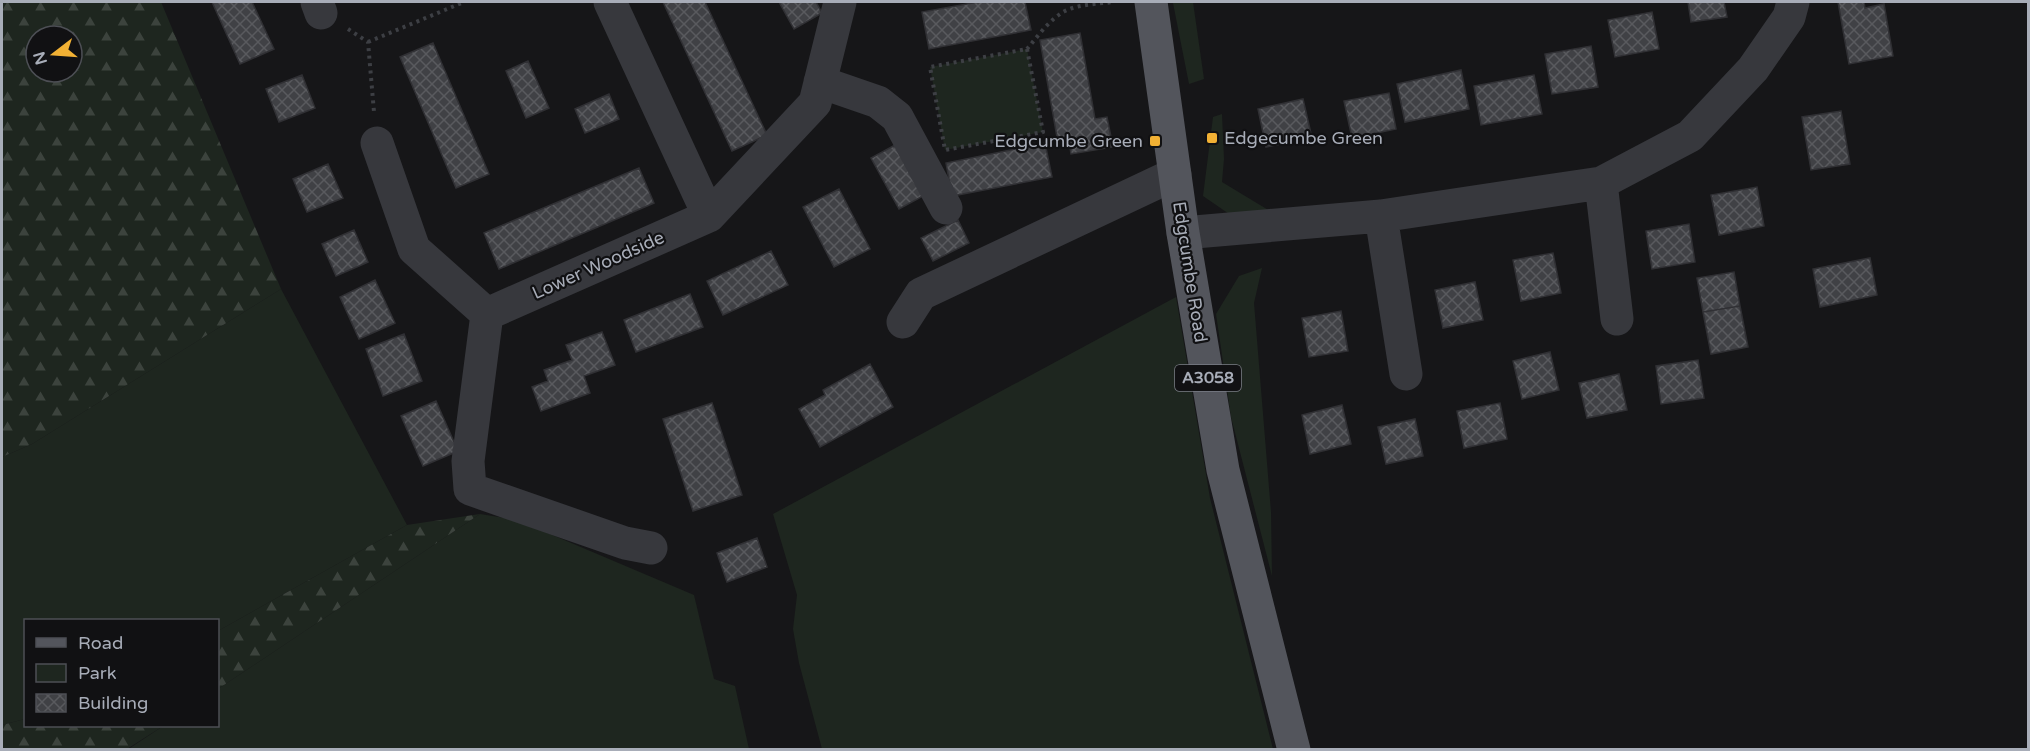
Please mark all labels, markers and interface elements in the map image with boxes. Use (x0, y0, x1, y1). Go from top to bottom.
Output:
north arrow (24, 24, 84, 84)
text: N (29, 49, 52, 67)
place label: Edgecumbe Green (1224, 127, 1383, 149)
place label: Edgcumbe Green (994, 130, 1143, 152)
marker: Edgecumbe Green (1205, 131, 1219, 145)
marker: Edgcumbe Green (1148, 134, 1162, 148)
street label: Edgcumbe Road (1168, 200, 1212, 344)
street label: Lower Woodside (528, 226, 668, 304)
road number: A3058 (1175, 365, 1241, 391)
legend (24, 619, 219, 727)
text: Road (78, 632, 123, 654)
text: Park (78, 662, 117, 684)
text: Building (78, 692, 148, 714)

